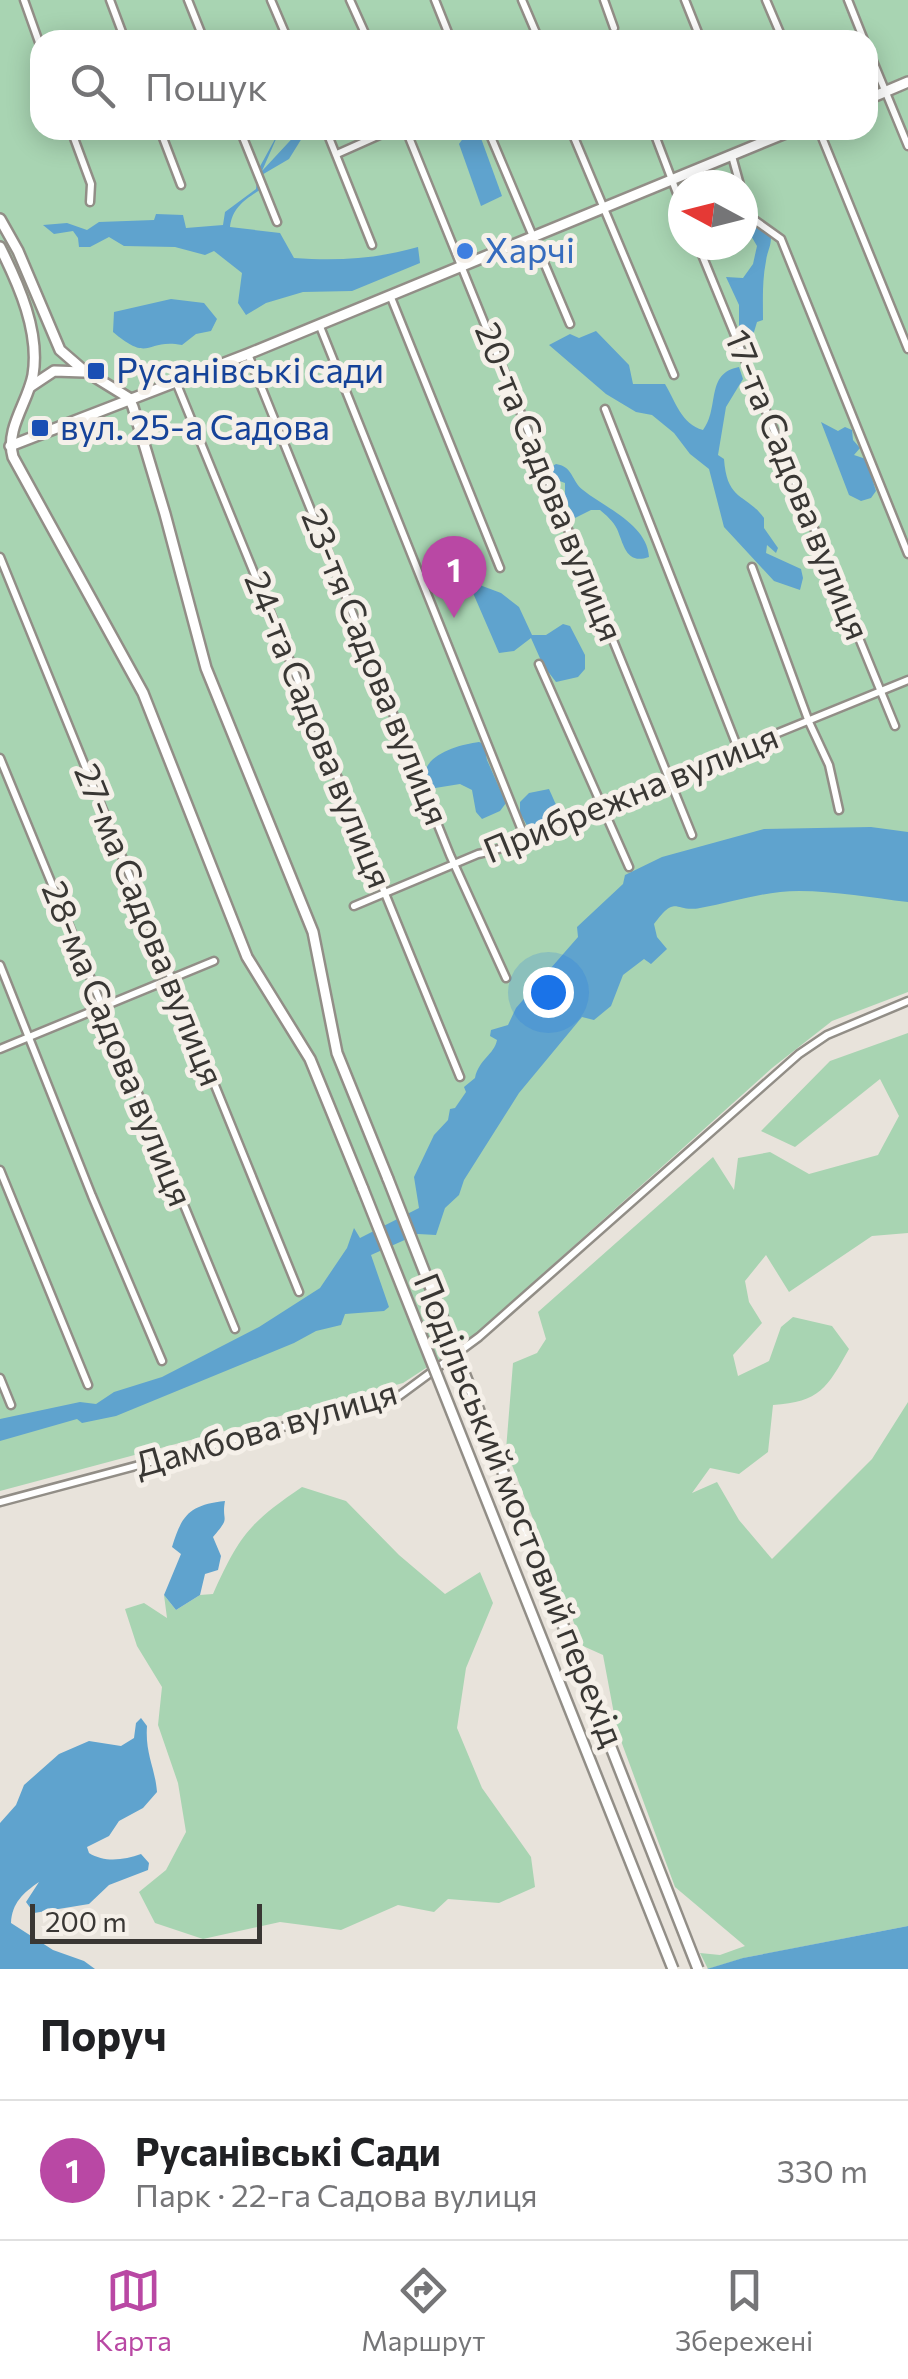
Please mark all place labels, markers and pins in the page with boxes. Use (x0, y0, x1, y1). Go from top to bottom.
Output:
place label: Харчі (485, 227, 575, 270)
marker: Харчі (454, 240, 476, 262)
place label: Русанівські сади (116, 347, 384, 390)
marker: Русанівські сади (85, 360, 107, 382)
place label: вул. 25-а Садова (60, 404, 330, 447)
marker: вул. 25-а Садова (29, 417, 51, 439)
pin: 1 (422, 536, 486, 618)

